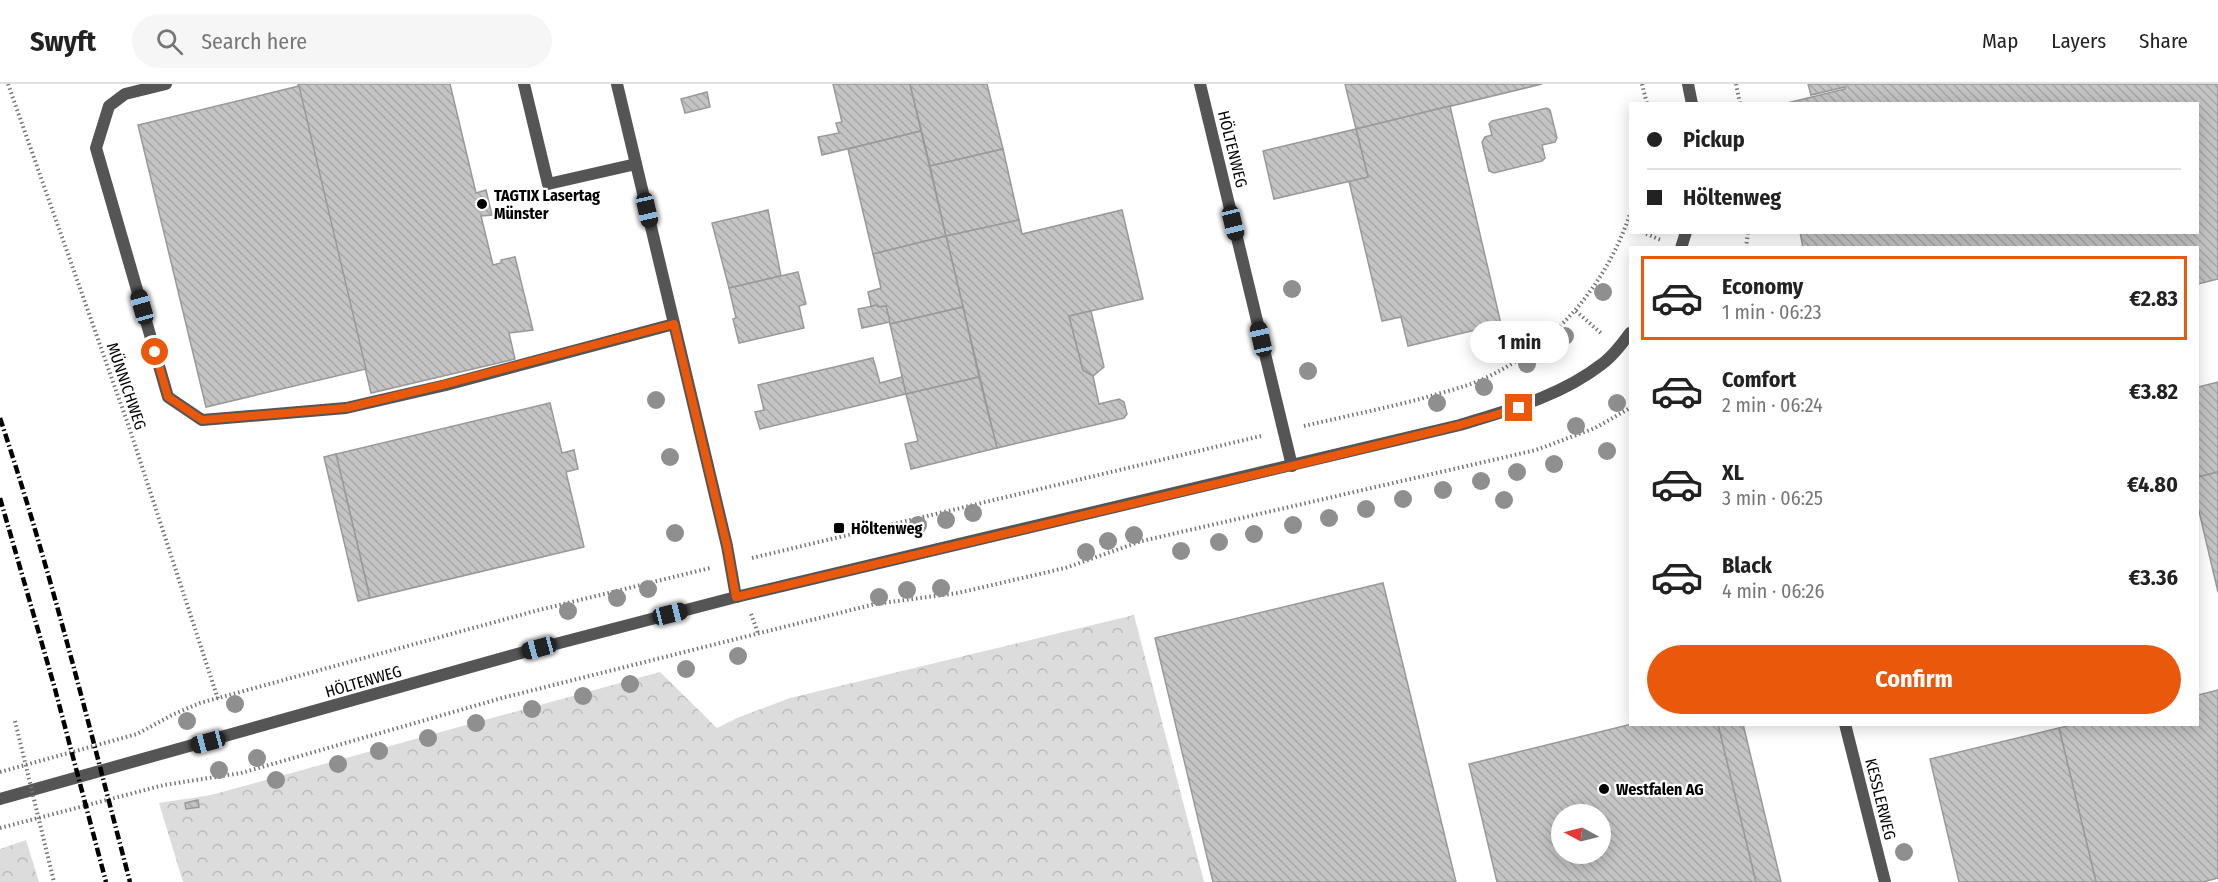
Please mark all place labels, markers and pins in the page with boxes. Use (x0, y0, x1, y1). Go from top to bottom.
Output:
place label: TAGTIX Lasertag Münster (494, 186, 600, 223)
marker: TAGTIX Lasertag Münster (475, 197, 489, 211)
place label: Höltenweg (851, 519, 922, 538)
marker: Höltenweg (832, 521, 846, 535)
place label: Westfalen AG (1616, 780, 1704, 799)
marker: Westfalen AG (1597, 782, 1611, 796)

